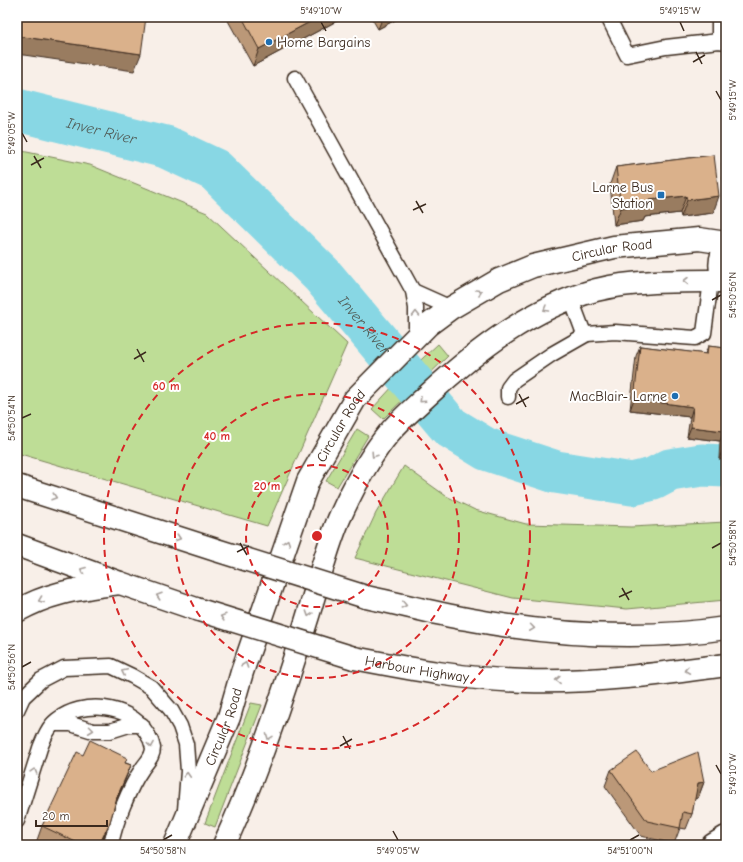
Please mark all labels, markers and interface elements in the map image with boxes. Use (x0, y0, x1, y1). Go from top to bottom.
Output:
text: 5°49'10"W (300, 5, 342, 17)
text: 5°49'15"W (660, 5, 701, 17)
place label: Home Bargains (277, 34, 370, 51)
marker: Home Bargains (264, 37, 274, 47)
text: 5°49'15"W (727, 79, 739, 120)
text: 5°49'05"W (6, 111, 18, 154)
water label: Inver River (64, 113, 139, 149)
place label: Larne Bus Station (592, 179, 653, 212)
marker: Larne Bus Station (656, 190, 666, 200)
street label: Circular Road (570, 235, 653, 266)
text: 54°50'56"N (727, 272, 739, 318)
one-way arrow (683, 277, 689, 285)
one-way arrow (475, 289, 482, 296)
water label: Inver River (334, 291, 395, 359)
one-way arrow (543, 305, 550, 312)
one-way arrow (412, 311, 420, 317)
text: 60 m (153, 379, 179, 393)
street label: Circular Road (313, 386, 369, 465)
place label: MacBlair- Larne (570, 388, 667, 405)
marker: MacBlair- Larne (670, 391, 680, 401)
text: 54°50'54"N (6, 395, 18, 441)
one-way arrow (420, 396, 427, 403)
text: 40 m (204, 429, 230, 443)
one-way arrow (372, 451, 379, 458)
text: 20 m (254, 479, 280, 493)
one-way arrow (51, 492, 58, 501)
text: 54°50'58"N (727, 520, 739, 566)
centre of rings (310, 529, 324, 543)
one-way arrow (174, 533, 181, 542)
one-way arrow (282, 539, 291, 546)
one-way arrow (80, 566, 87, 574)
one-way arrow (155, 593, 162, 601)
one-way arrow (37, 595, 44, 603)
one-way arrow (401, 601, 407, 609)
one-way arrow (305, 610, 314, 617)
one-way arrow (220, 613, 227, 622)
one-way arrow (529, 624, 535, 633)
text: 54°50'56"N (6, 644, 18, 690)
street label: Harbour Highway (364, 652, 471, 686)
one-way arrow (240, 662, 248, 669)
one-way arrow (684, 665, 690, 674)
one-way arrow (121, 669, 129, 677)
one-way arrow (555, 676, 561, 685)
street label: Circular Road (202, 686, 246, 768)
one-way arrow (88, 725, 94, 734)
one-way arrow (265, 734, 273, 741)
one-way arrow (146, 742, 155, 748)
text: 5°49'10"W (727, 753, 739, 795)
one-way arrow (29, 768, 38, 775)
one-way arrow (183, 772, 191, 778)
scale bar (36, 802, 107, 828)
text: 20 m (42, 809, 70, 823)
text: 54°50'58"N (140, 845, 186, 857)
text: 5°49'05"W (377, 845, 420, 857)
text: 54°51'00"N (607, 845, 653, 857)

